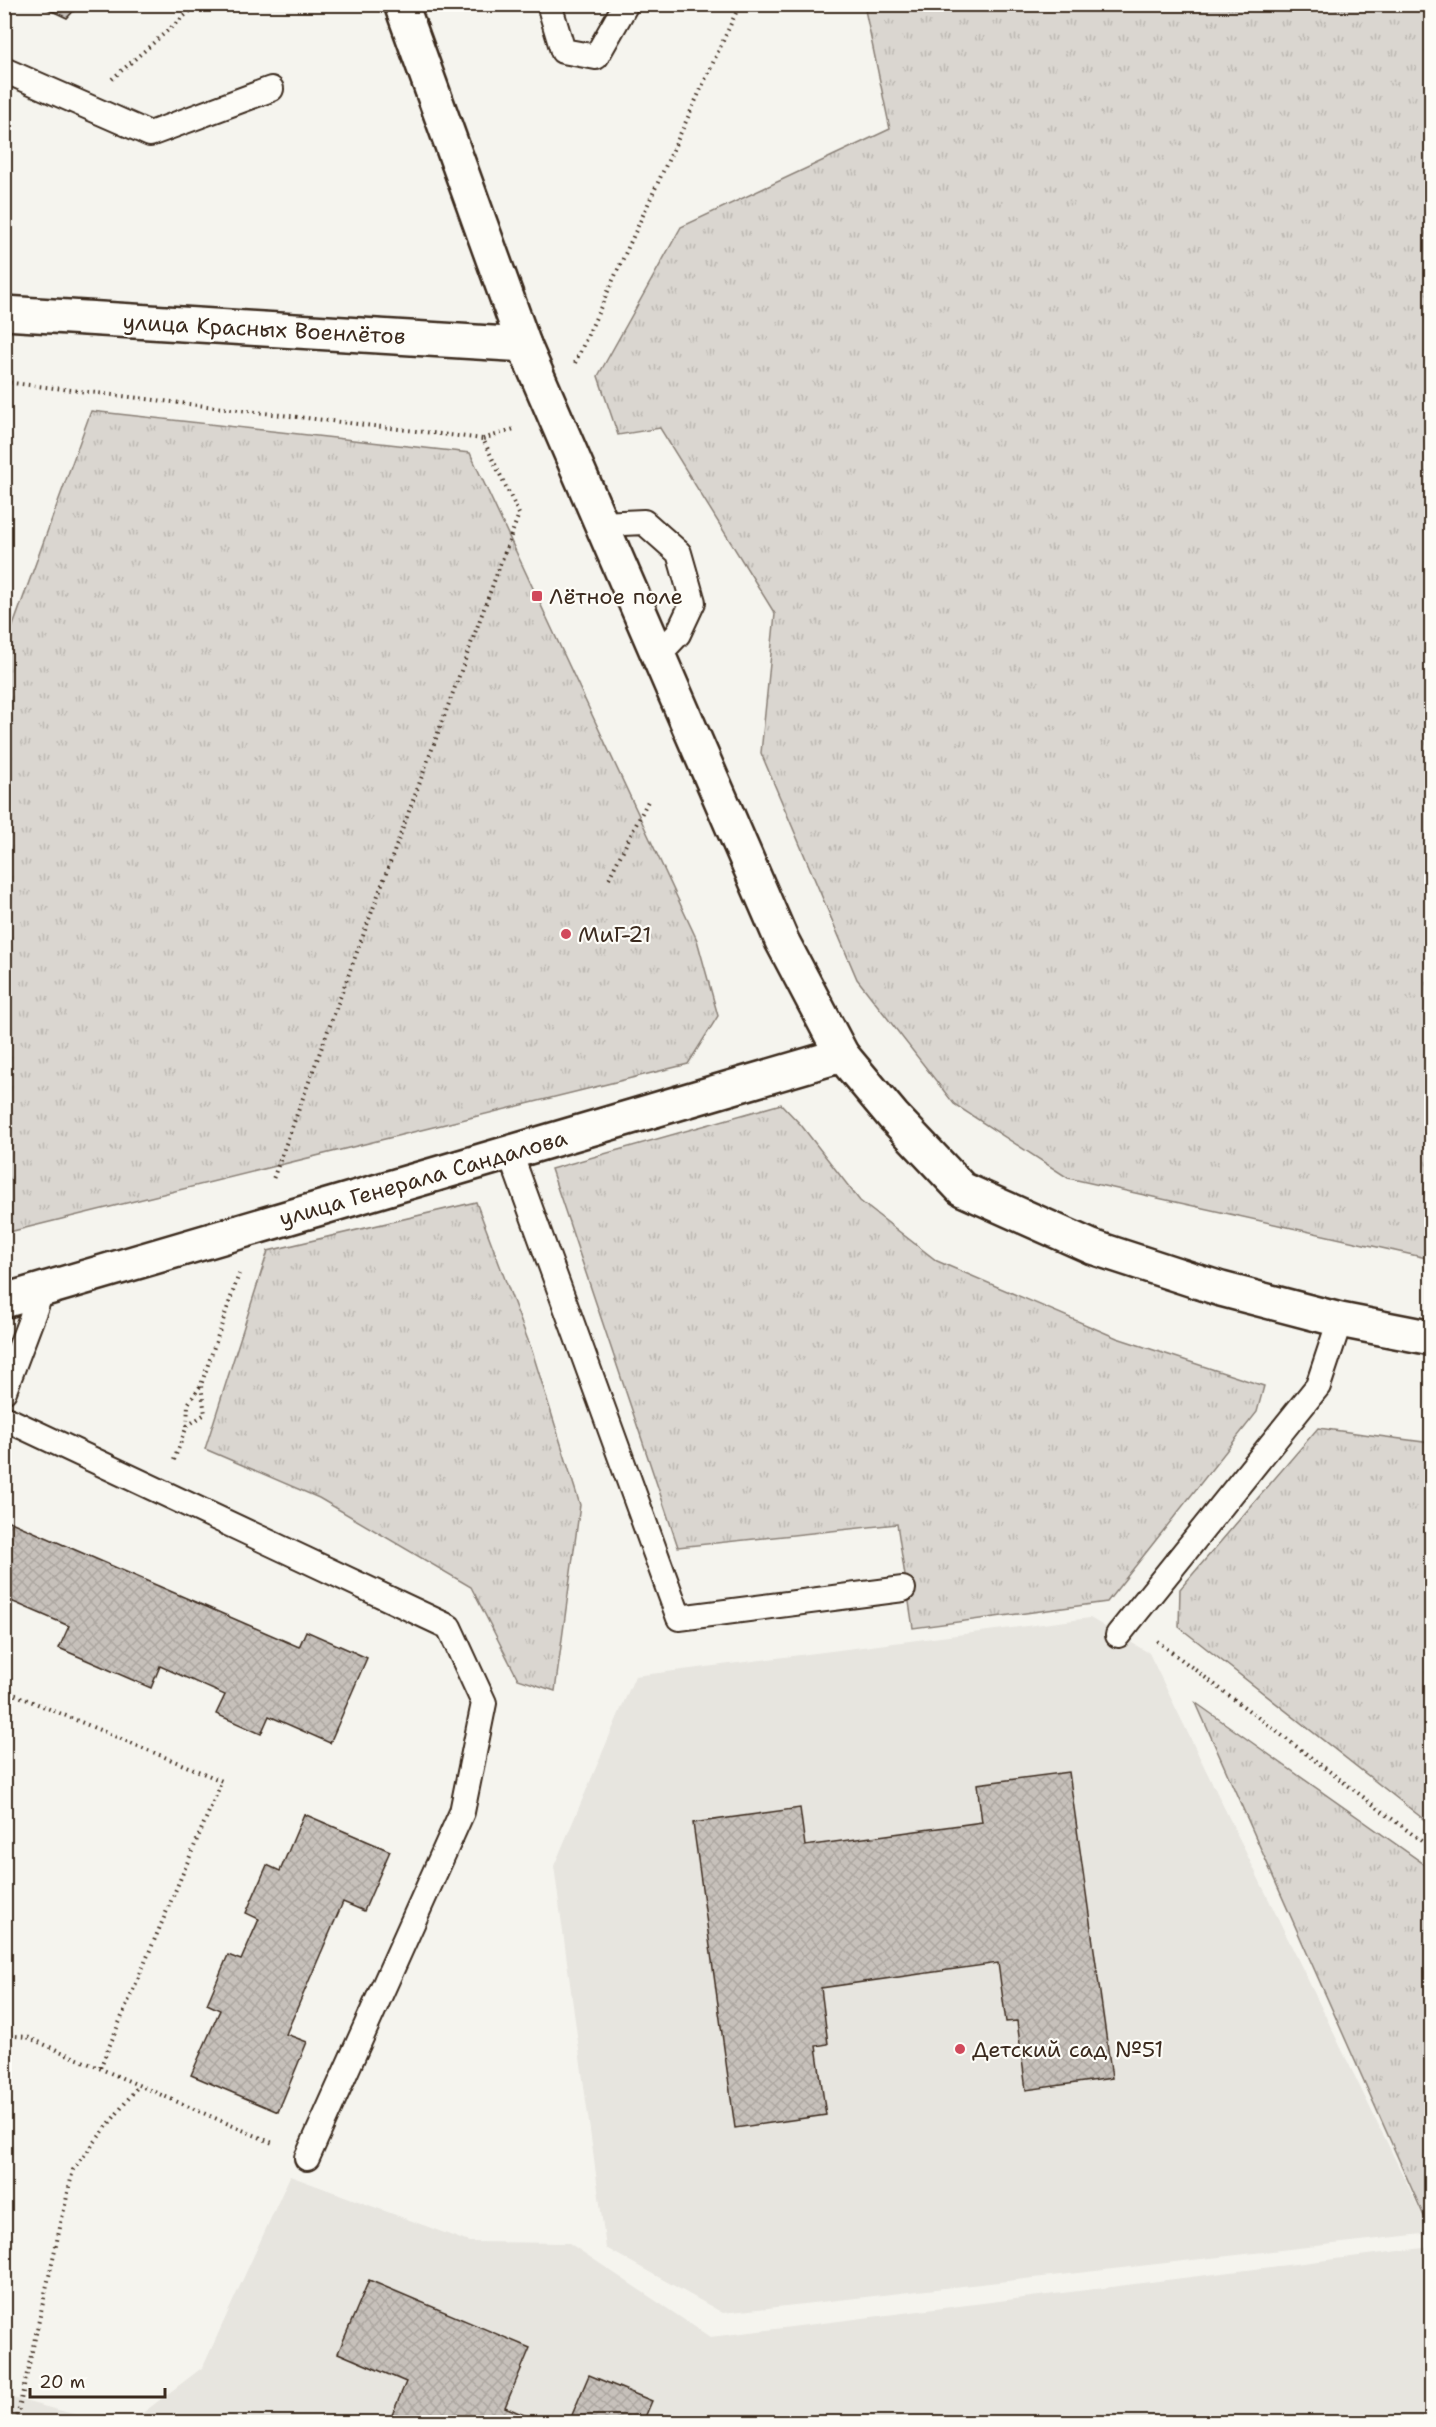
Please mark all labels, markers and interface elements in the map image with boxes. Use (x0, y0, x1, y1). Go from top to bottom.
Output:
street label: улица Красных Военлётов (122, 307, 406, 351)
place label: Лётное поле (549, 582, 683, 611)
marker: Лётное поле (530, 589, 544, 603)
place label: МиГ-21 (578, 920, 651, 949)
marker: МиГ-21 (559, 927, 573, 941)
street label: улица Генерала Сандалова (276, 1123, 571, 1233)
place label: Детский сад №51 (972, 2035, 1163, 2064)
marker: Детский сад №51 (953, 2042, 967, 2056)
scale bar (30, 2361, 165, 2399)
text: 20 m (39, 2370, 85, 2394)

